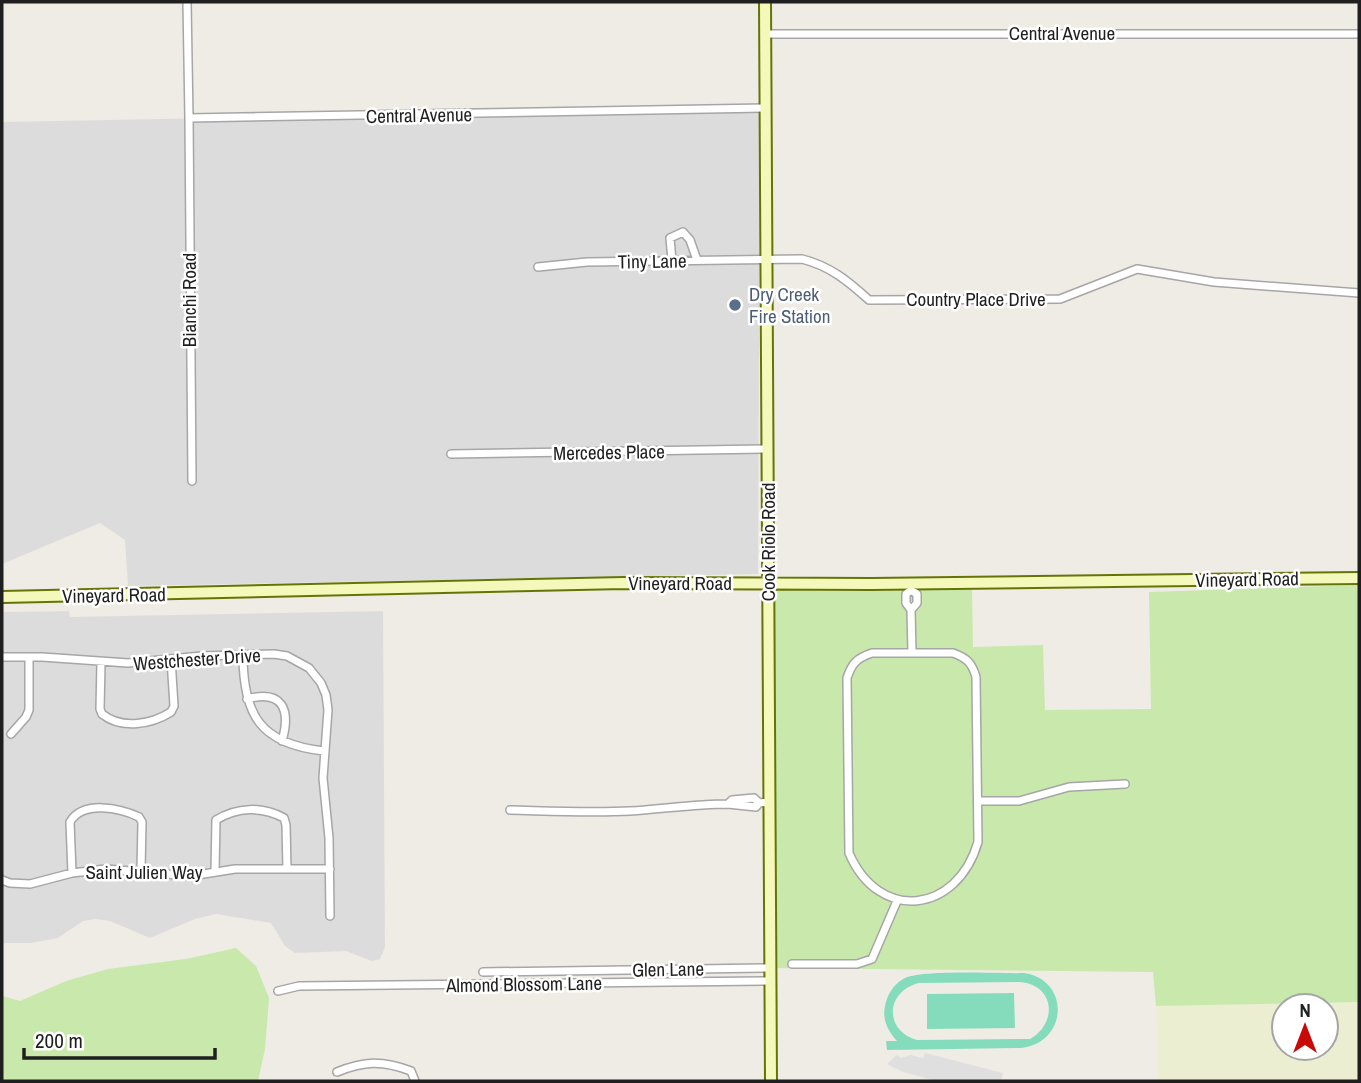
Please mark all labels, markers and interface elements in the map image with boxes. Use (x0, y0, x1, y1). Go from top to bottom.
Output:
street label: Central Avenue (1009, 20, 1115, 46)
street label: Central Avenue (366, 101, 472, 129)
street label: Tiny Lane (617, 247, 687, 275)
street label: Bianchi Road (176, 253, 202, 347)
place label: Dry Creek Fire Station (749, 281, 830, 329)
street label: Country Place Drive (906, 286, 1046, 312)
marker: Dry Creek Fire Station (727, 297, 743, 313)
street label: Mercedes Place (553, 438, 665, 466)
street label: Cook Riolo Road (755, 483, 781, 601)
street label: Vineyard Road (1195, 565, 1299, 593)
street label: Vineyard Road (628, 570, 732, 596)
street label: Vineyard Road (62, 581, 166, 609)
street label: Westchester Drive (132, 642, 262, 676)
street label: Saint Julien Way (85, 859, 203, 885)
street label: Glen Lane (632, 955, 704, 983)
street label: Almond Blossom Lane (445, 970, 602, 998)
north arrow (1270, 992, 1340, 1062)
text: N (1299, 997, 1311, 1023)
scale bar (24, 1016, 215, 1060)
text: 200 m (35, 1026, 83, 1055)

